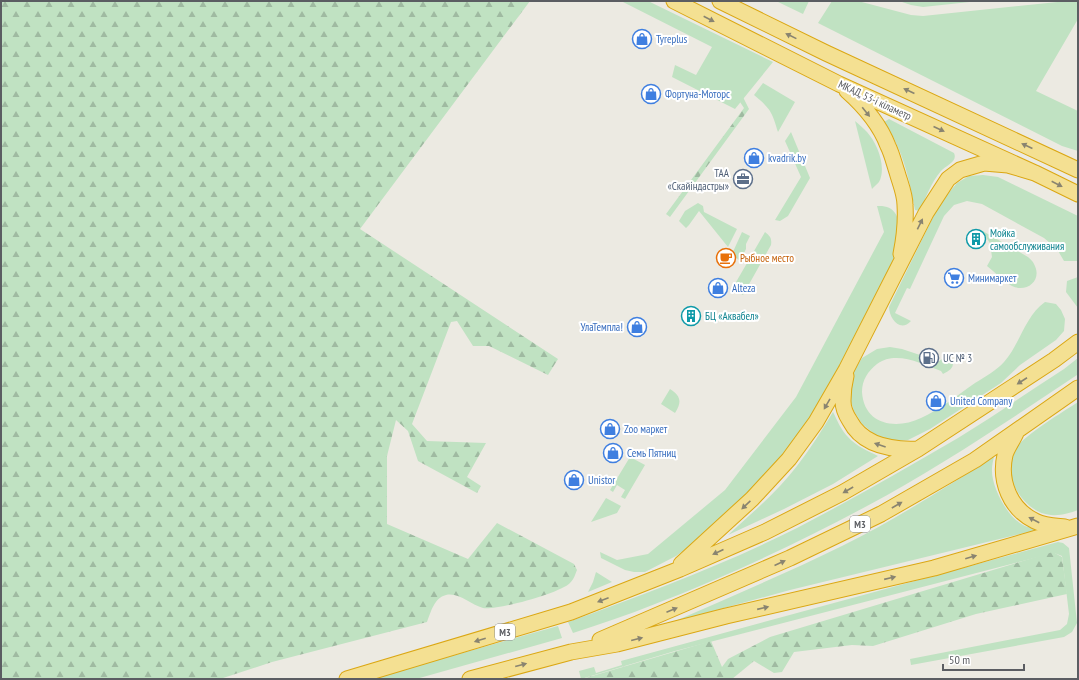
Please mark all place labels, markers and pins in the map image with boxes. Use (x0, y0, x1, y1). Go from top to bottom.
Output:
shop icon: Tyreplus (631, 28, 653, 50)
place label: Tyreplus (656, 32, 688, 46)
shop icon: Фортуна-Моторс (640, 83, 662, 105)
place label: Фортуна-Моторс (665, 87, 730, 101)
shop icon: kvadrik.by (743, 147, 765, 169)
place label: kvadrik.by (768, 151, 807, 165)
place label: ТАА «Скайіндастры» (668, 166, 730, 193)
office icon: ТАА «Скайіндастры» (732, 168, 754, 190)
place label: Мойка самообслуживания (990, 226, 1064, 253)
building icon: Мойка самообслуживания (965, 228, 987, 250)
cafe icon: Рыбное место (715, 247, 737, 269)
place label: Рыбное место (740, 251, 794, 265)
supermarket icon: Минимаркет (943, 267, 965, 289)
place label: Минимаркет (968, 271, 1017, 285)
shop icon: Alteza (707, 277, 729, 299)
place label: Alteza (732, 281, 756, 295)
building icon: БЦ «Аквабел» (680, 305, 702, 327)
place label: БЦ «Аквабел» (705, 309, 759, 323)
shop icon: УлаТемпла! (626, 316, 648, 338)
place label: УлаТемпла! (581, 320, 623, 334)
fuel station icon: UC № 3 (918, 347, 940, 369)
place label: UC № 3 (943, 351, 972, 365)
shop icon: United Company (925, 390, 947, 412)
place label: United Company (950, 394, 1013, 408)
shop icon: Zoo маркет (599, 418, 621, 440)
place label: Zoo маркет (624, 422, 668, 436)
shop icon: Семь Пятниц (602, 442, 624, 464)
place label: Семь Пятниц (627, 446, 676, 460)
shop icon: Unistor (563, 469, 585, 491)
place label: Unistor (588, 473, 615, 487)

